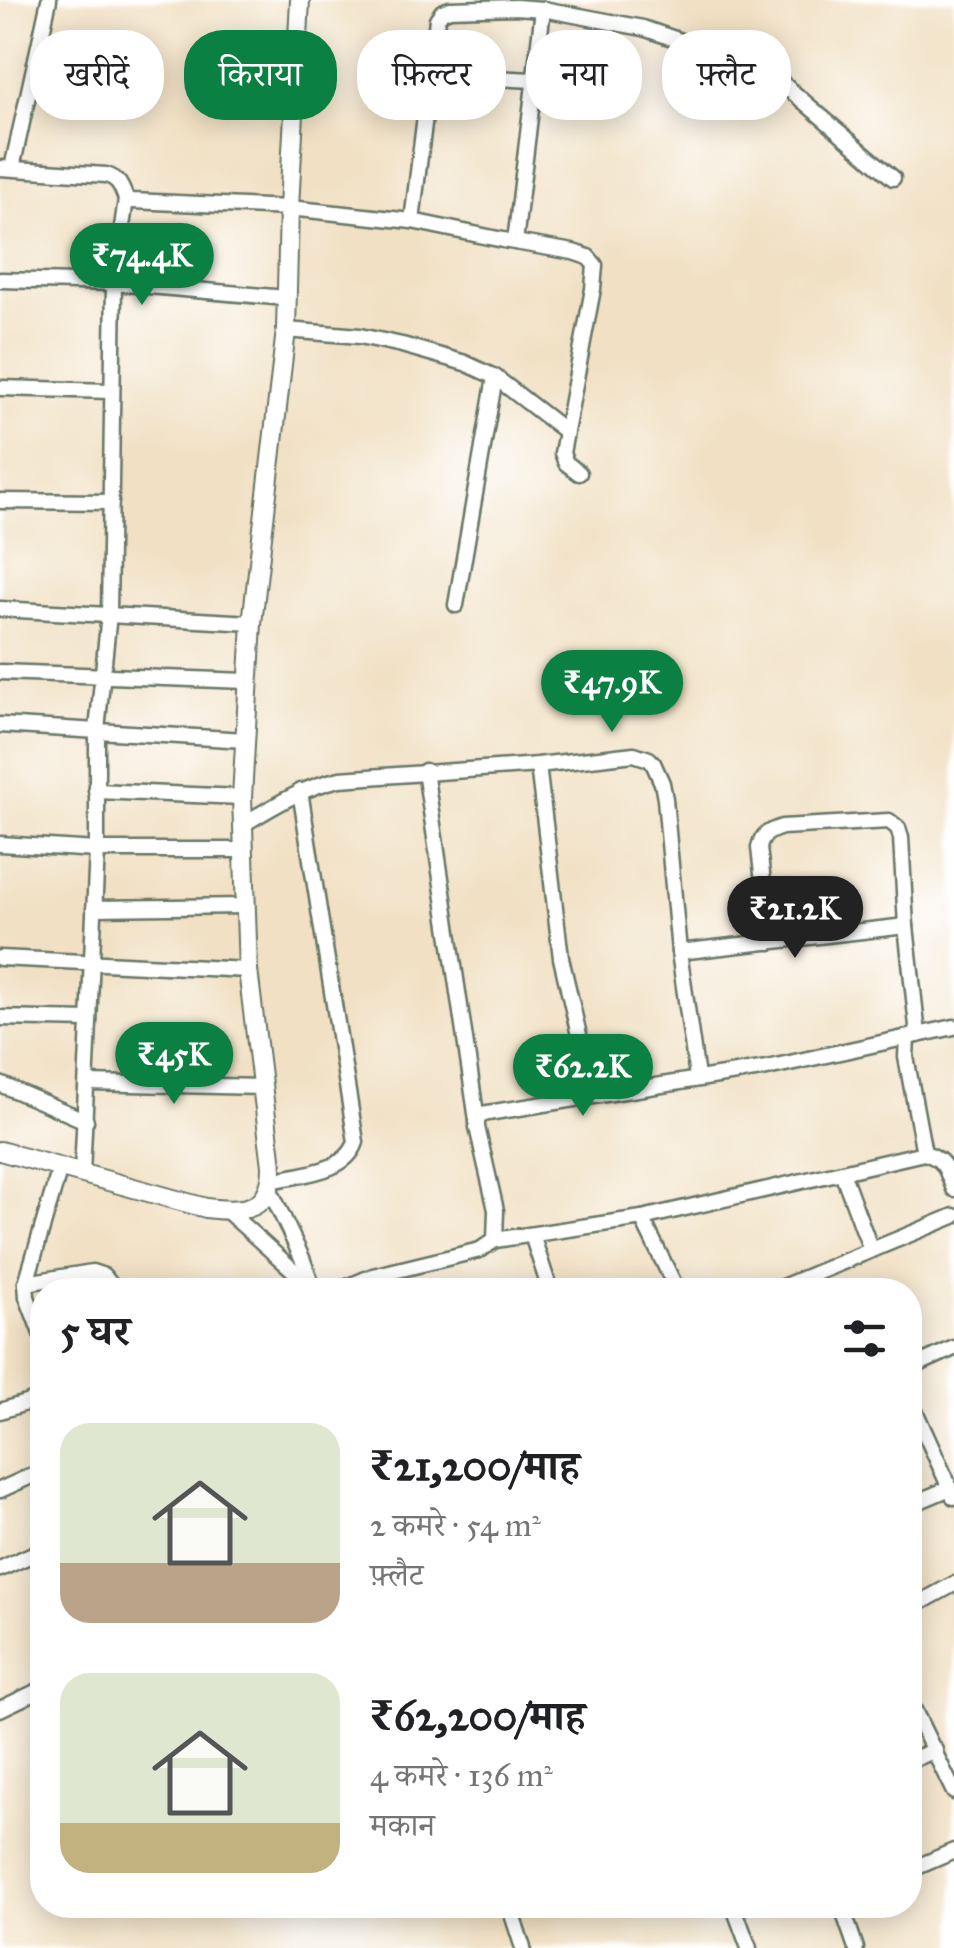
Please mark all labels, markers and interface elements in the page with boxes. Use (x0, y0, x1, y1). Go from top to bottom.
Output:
chip: खरीदें (30, 30, 164, 120)
chip: किराया (184, 30, 337, 120)
chip: फ़िल्टर (357, 30, 506, 120)
chip: नया (526, 30, 642, 120)
chip: फ़्लैट (662, 30, 791, 120)
pin: ₹74.4K (61, 223, 223, 308)
text: ₹74.4K (92, 236, 192, 275)
pin: ₹47.9K (531, 650, 693, 735)
text: ₹47.9K (563, 663, 661, 702)
pin: ₹21.2K (714, 876, 876, 961)
text: ₹21.2K (749, 889, 841, 928)
pin: ₹45K (115, 1022, 233, 1107)
pin: ₹62.2K (502, 1034, 664, 1119)
text: ₹45K (137, 1035, 211, 1074)
text: ₹62.2K (535, 1047, 631, 1086)
text: 5 घर (60, 1305, 130, 1357)
icon: filters (837, 1311, 892, 1366)
text: ₹21,200/माह (370, 1440, 580, 1492)
icon: home (140, 1463, 260, 1583)
text: 2 कमरे · 54 m² (370, 1506, 541, 1545)
text: फ़्लैट (370, 1556, 423, 1595)
text: ₹62,200/माह (370, 1690, 585, 1742)
icon: home (140, 1713, 260, 1833)
text: 4 कमरे · 136 m² (370, 1756, 553, 1795)
text: मकान (370, 1806, 435, 1845)

